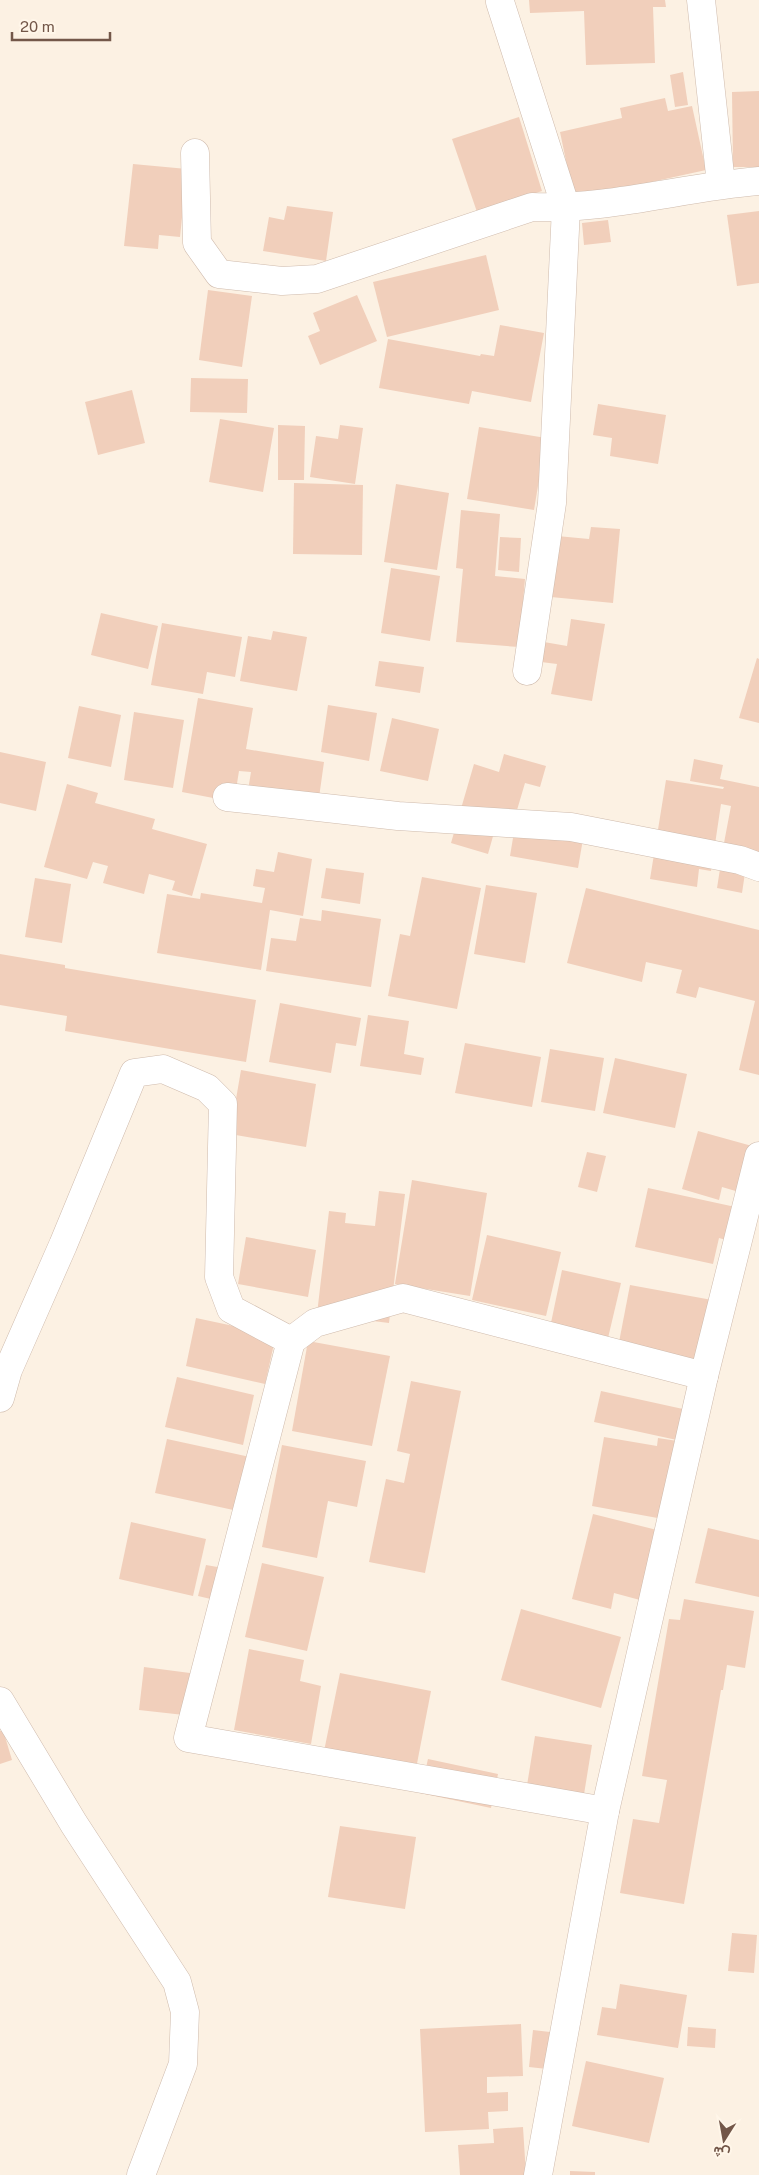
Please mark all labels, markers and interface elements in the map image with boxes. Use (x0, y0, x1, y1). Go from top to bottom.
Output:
scale bar (12, 10, 110, 42)
text: 20 m (20, 18, 55, 35)
north arrow (699, 2115, 749, 2165)
text: ش (712, 2142, 731, 2162)

